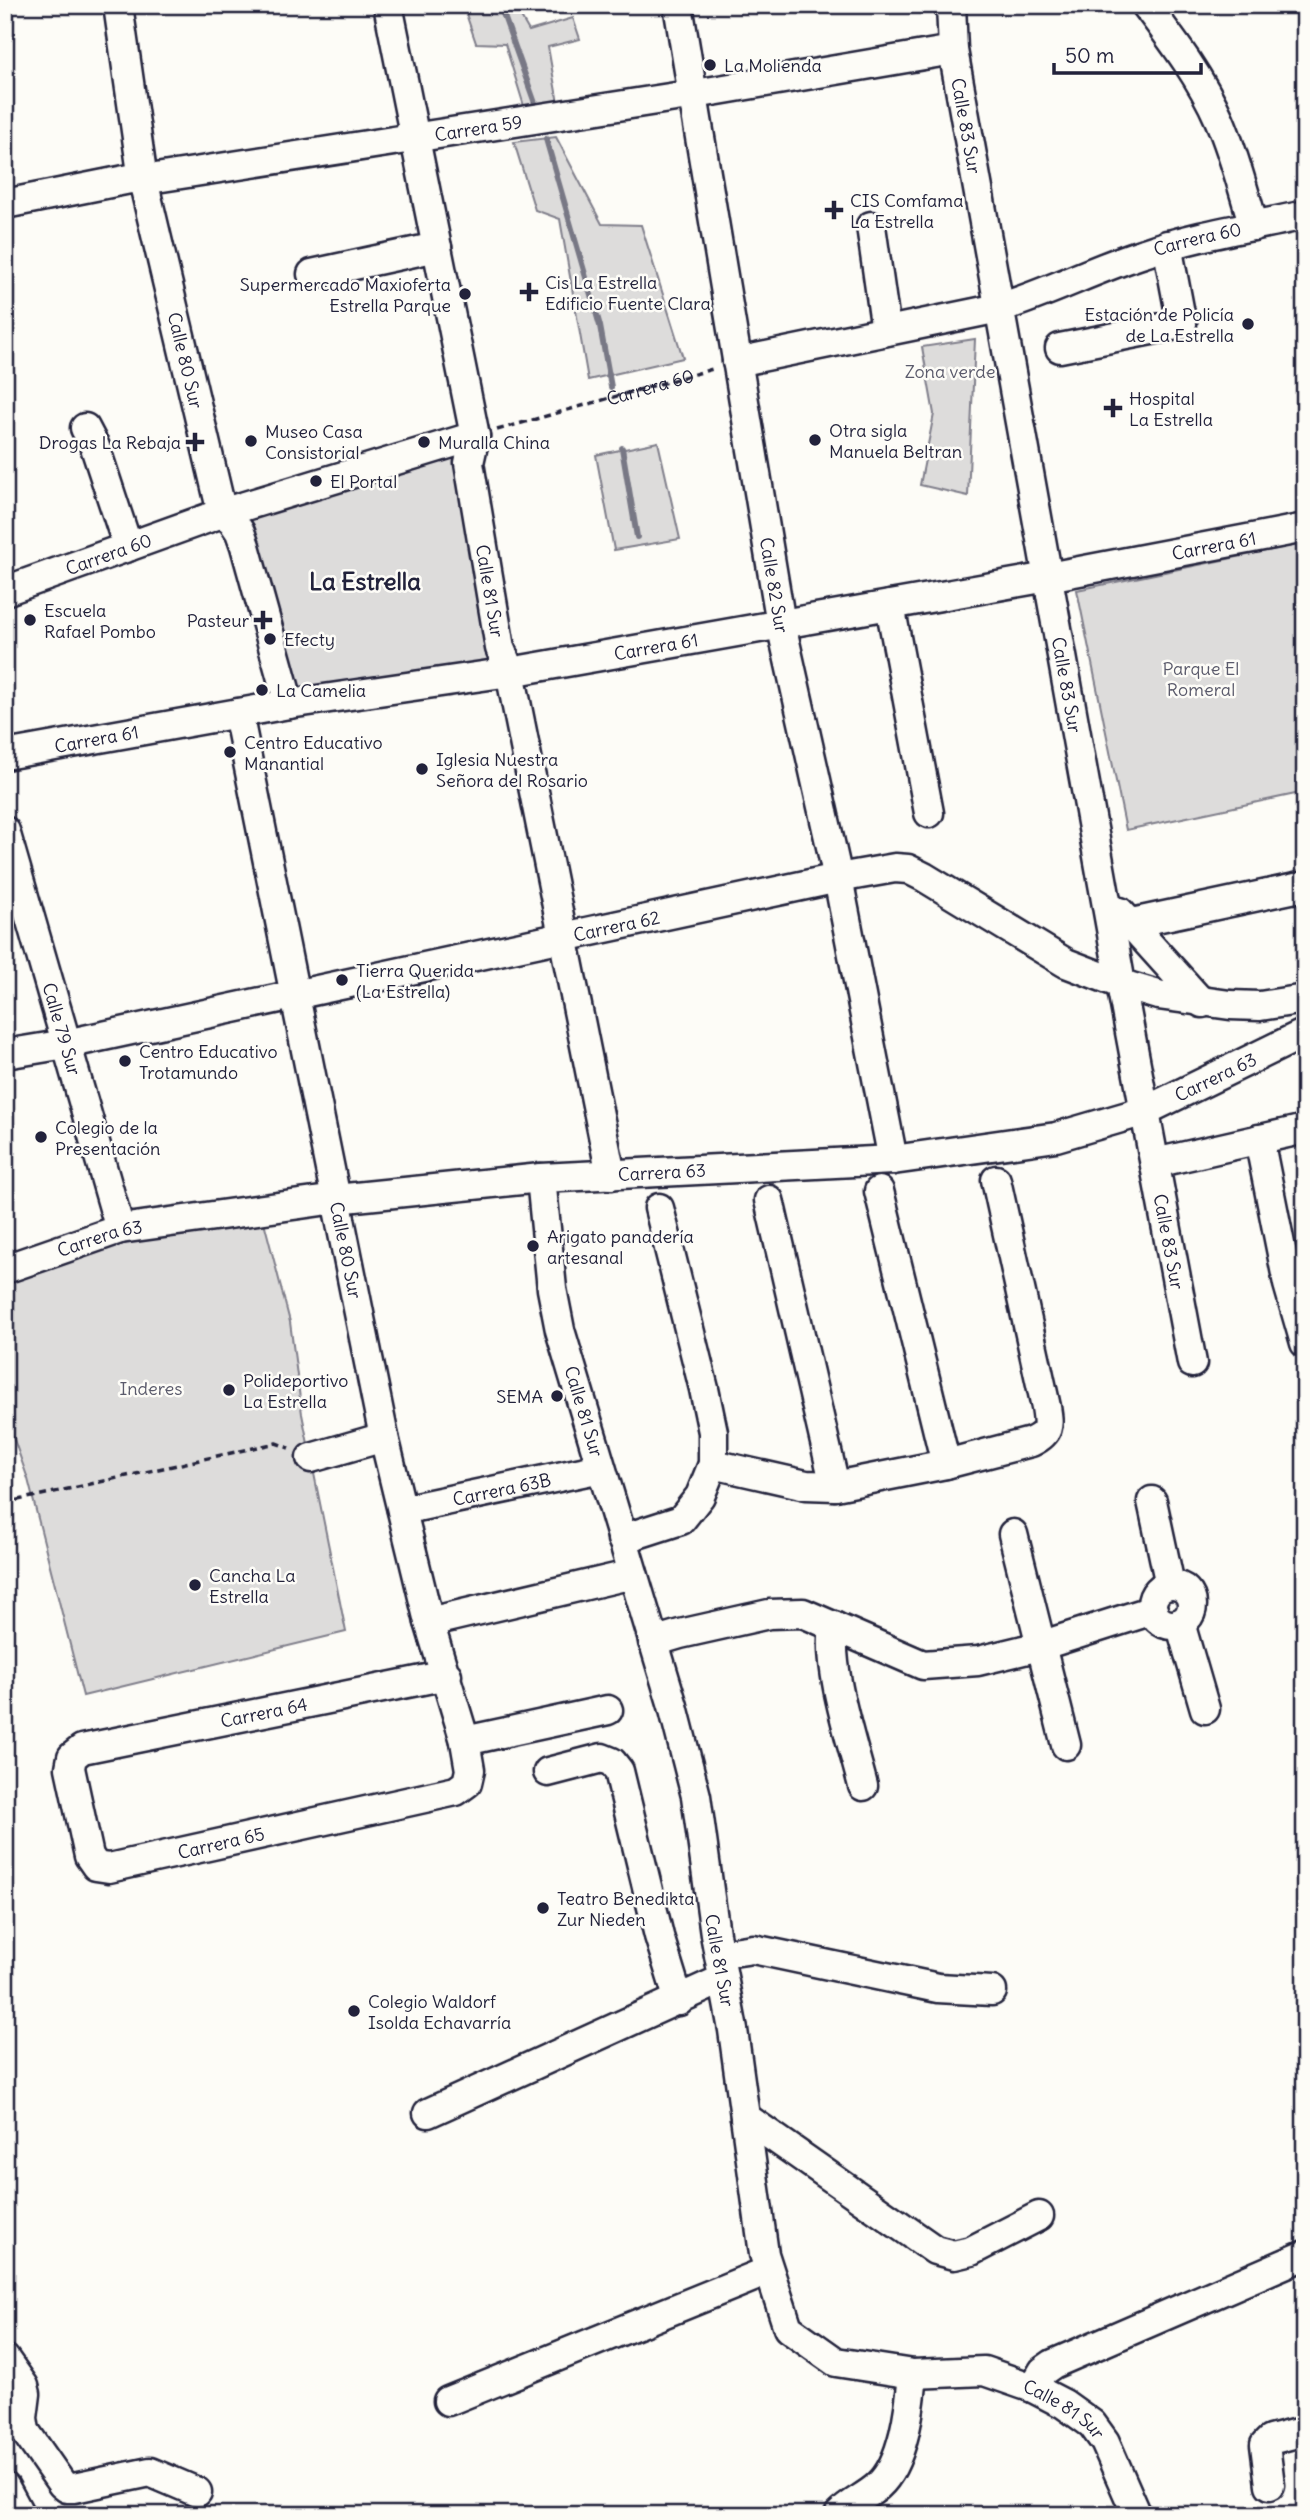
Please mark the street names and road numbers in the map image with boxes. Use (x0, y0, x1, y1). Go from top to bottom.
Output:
street label: Calle 83 Sur (947, 76, 987, 176)
street label: Carrera 59 (433, 110, 524, 146)
street label: Carrera 60 (1151, 217, 1243, 261)
street label: Calle 80 Sur (163, 310, 208, 411)
street label: Carrera 60 (604, 363, 696, 410)
street label: Carrera 61 (1170, 526, 1258, 565)
street label: Carrera 60 (62, 528, 155, 580)
street label: Calle 82 Sur (755, 536, 794, 636)
street label: Calle 81 Sur (471, 543, 510, 640)
street label: Carrera 61 (612, 628, 700, 665)
street label: Calle 83 Sur (1047, 635, 1087, 735)
street label: Carrera 61 (53, 720, 140, 757)
street label: Carrera 62 (571, 905, 662, 946)
street label: Calle 79 Sur (38, 980, 87, 1079)
street label: Carrera 63 (1171, 1047, 1260, 1106)
street label: Carrera 63 (617, 1158, 707, 1186)
street label: Calle 83 Sur (1149, 1192, 1190, 1292)
street label: Calle 80 Sur (325, 1200, 367, 1301)
street label: Carrera 63 (54, 1215, 144, 1262)
street label: Calle 81 Sur (560, 1363, 609, 1460)
street label: Carrera 63B (450, 1467, 553, 1511)
street label: Carrera 64 (218, 1692, 309, 1732)
street label: Carrera 65 (175, 1822, 267, 1864)
street label: Calle 81 Sur (701, 1913, 740, 2009)
street label: Calle 81 Sur (1020, 2374, 1111, 2444)

